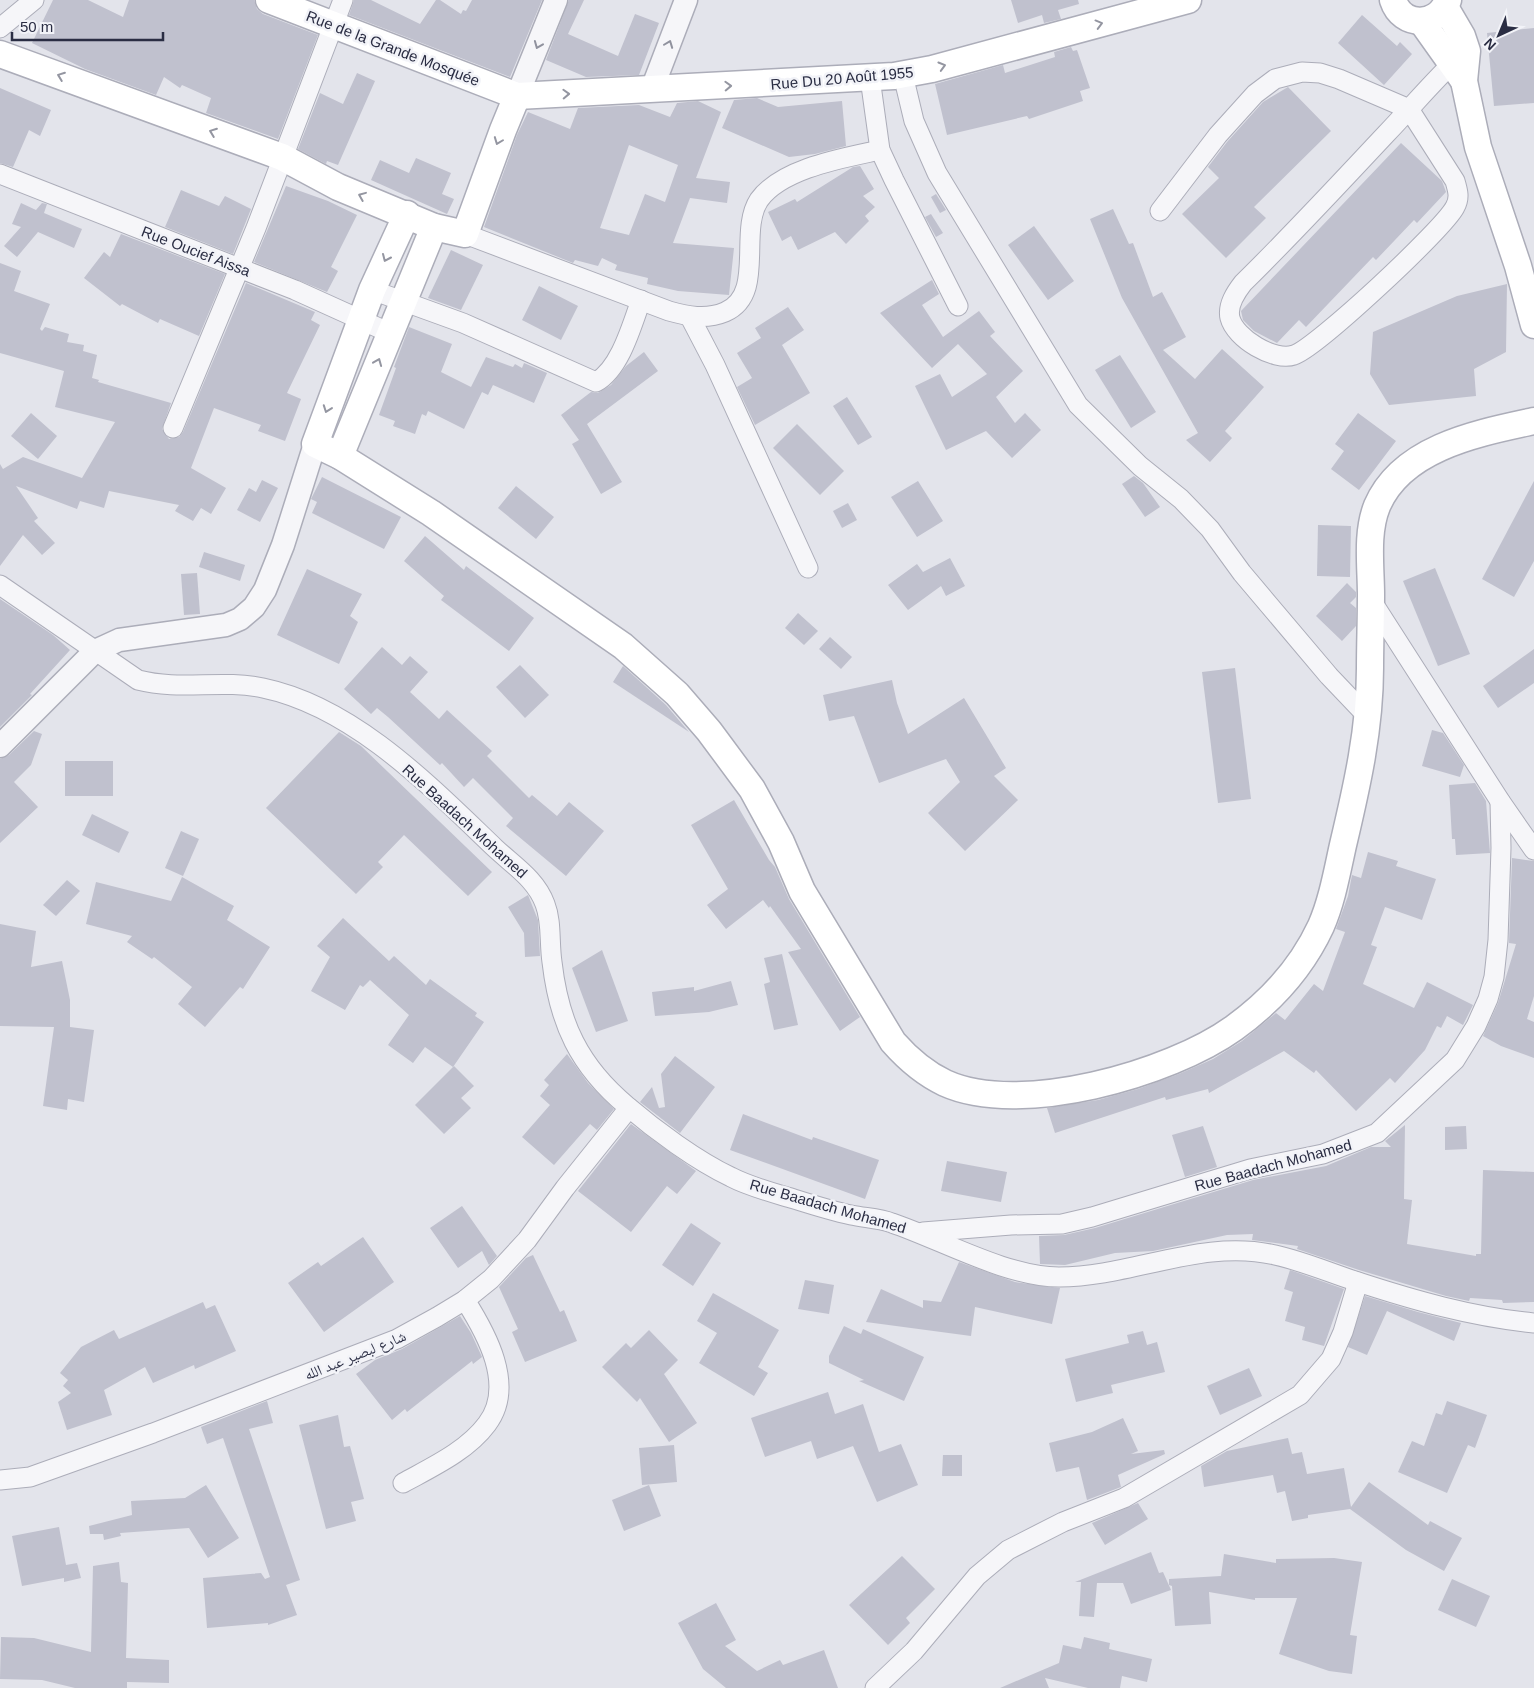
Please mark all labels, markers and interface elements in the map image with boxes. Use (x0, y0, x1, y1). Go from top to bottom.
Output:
street label: Rue de la Grande Mosquée (304, 7, 482, 89)
scale bar (12, 10, 164, 42)
north arrow (1474, 10, 1524, 60)
text: 50 m (20, 18, 53, 35)
one-way arrow (1094, 20, 1102, 30)
text: N (1481, 35, 1499, 54)
one-way arrow (534, 40, 544, 49)
one-way arrow (663, 41, 673, 49)
one-way arrow (937, 62, 946, 72)
street label: Rue Du 20 Août 1955 (770, 63, 914, 93)
one-way arrow (57, 71, 65, 81)
one-way arrow (725, 81, 733, 91)
one-way arrow (562, 88, 570, 99)
one-way arrow (209, 128, 218, 139)
one-way arrow (494, 136, 505, 145)
one-way arrow (358, 192, 367, 202)
street label: Rue Oucief Aissa (139, 222, 253, 280)
one-way arrow (381, 253, 392, 262)
one-way arrow (372, 358, 383, 367)
one-way arrow (323, 405, 333, 413)
street label: Rue Baadach Mohamed (399, 761, 531, 881)
street label: Rue Baadach Mohamed (1193, 1136, 1353, 1194)
street label: Rue Baadach Mohamed (748, 1176, 908, 1236)
street label: شارع لبصير عبد الله (302, 1327, 409, 1385)

